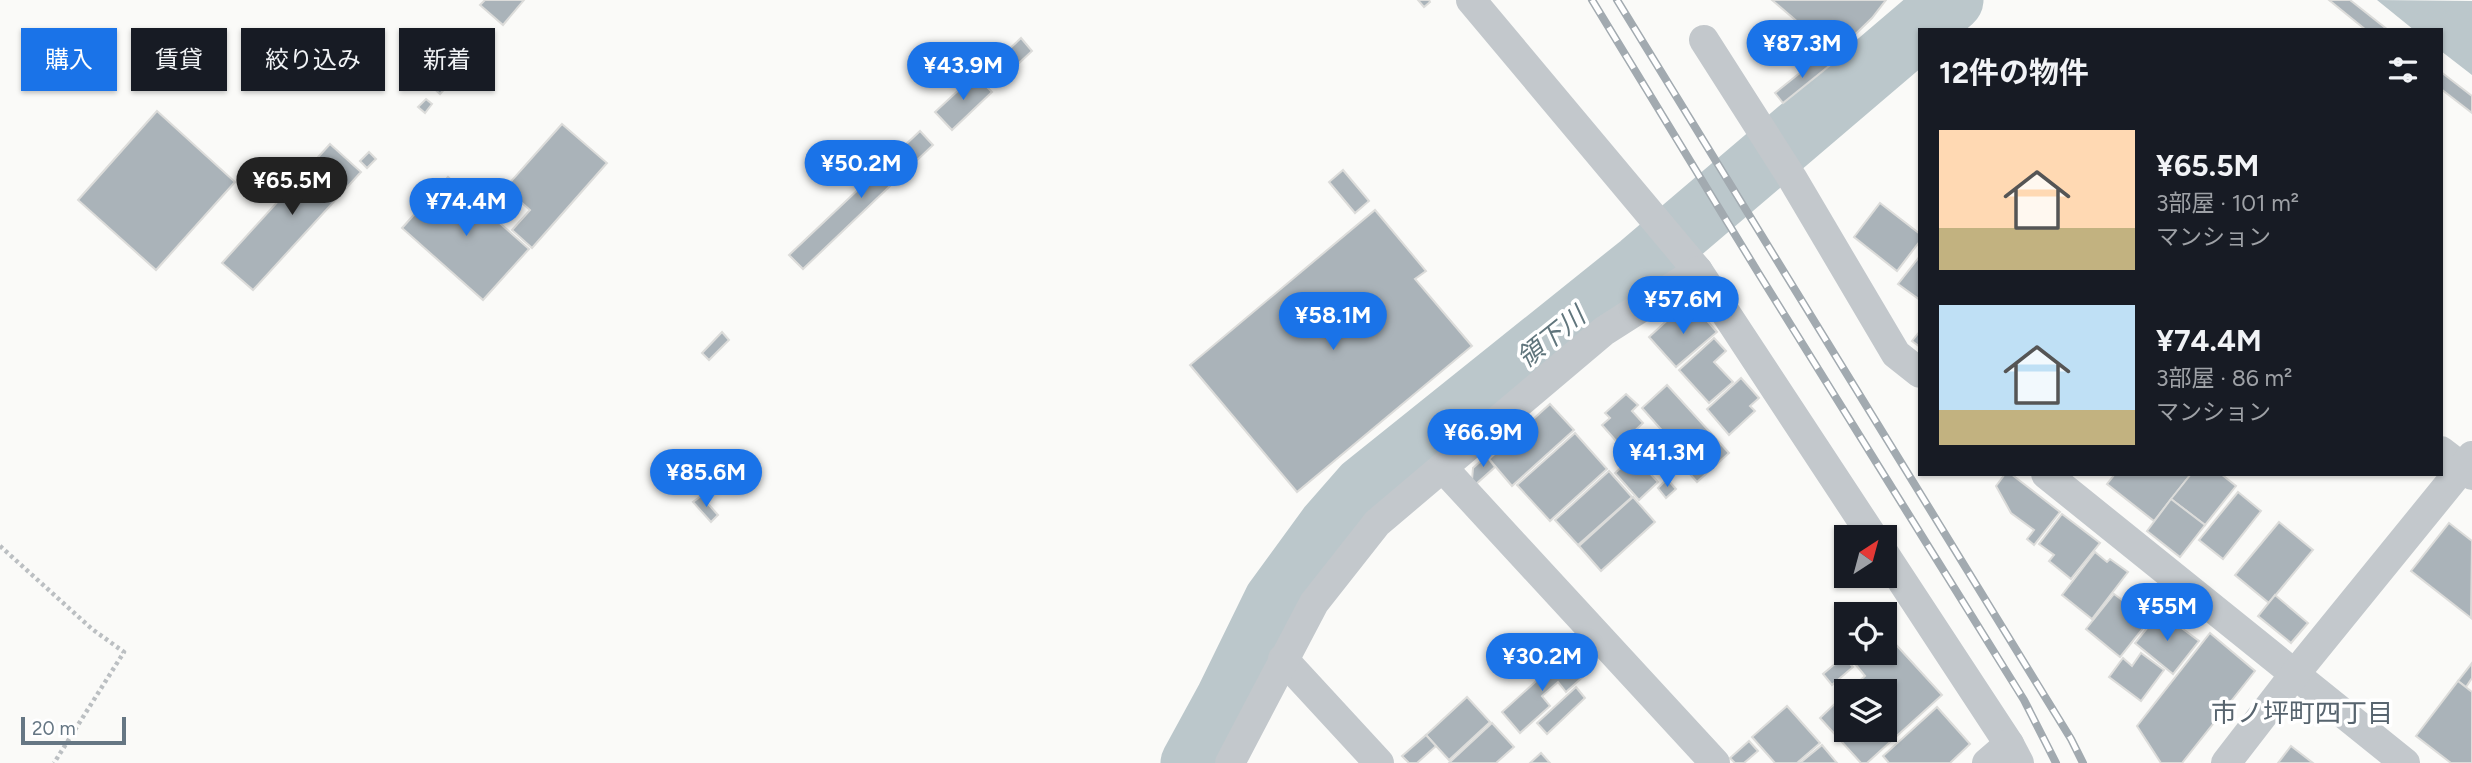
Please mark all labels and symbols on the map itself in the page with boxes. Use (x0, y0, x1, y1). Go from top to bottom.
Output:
pin: ¥87.3M (1745, 20, 1859, 80)
pin: ¥43.9M (906, 42, 1020, 102)
pin: ¥50.2M (804, 140, 918, 200)
pin: ¥65.5M (235, 158, 349, 217)
pin: ¥74.4M (409, 178, 523, 238)
pin: ¥57.6M (1626, 276, 1740, 336)
pin: ¥58.1M (1276, 292, 1390, 352)
water label: 領下川 (1511, 298, 1594, 374)
pin: ¥66.9M (1426, 410, 1540, 469)
pin: ¥41.3M (1610, 430, 1724, 489)
pin: ¥85.6M (649, 449, 763, 509)
north arrow (1834, 525, 1897, 588)
pin: ¥55M (2126, 584, 2208, 643)
pin: ¥30.2M (1485, 634, 1599, 693)
district label: 市ノ坪町四丁目 (2211, 697, 2393, 729)
scale bar (21, 714, 126, 746)

